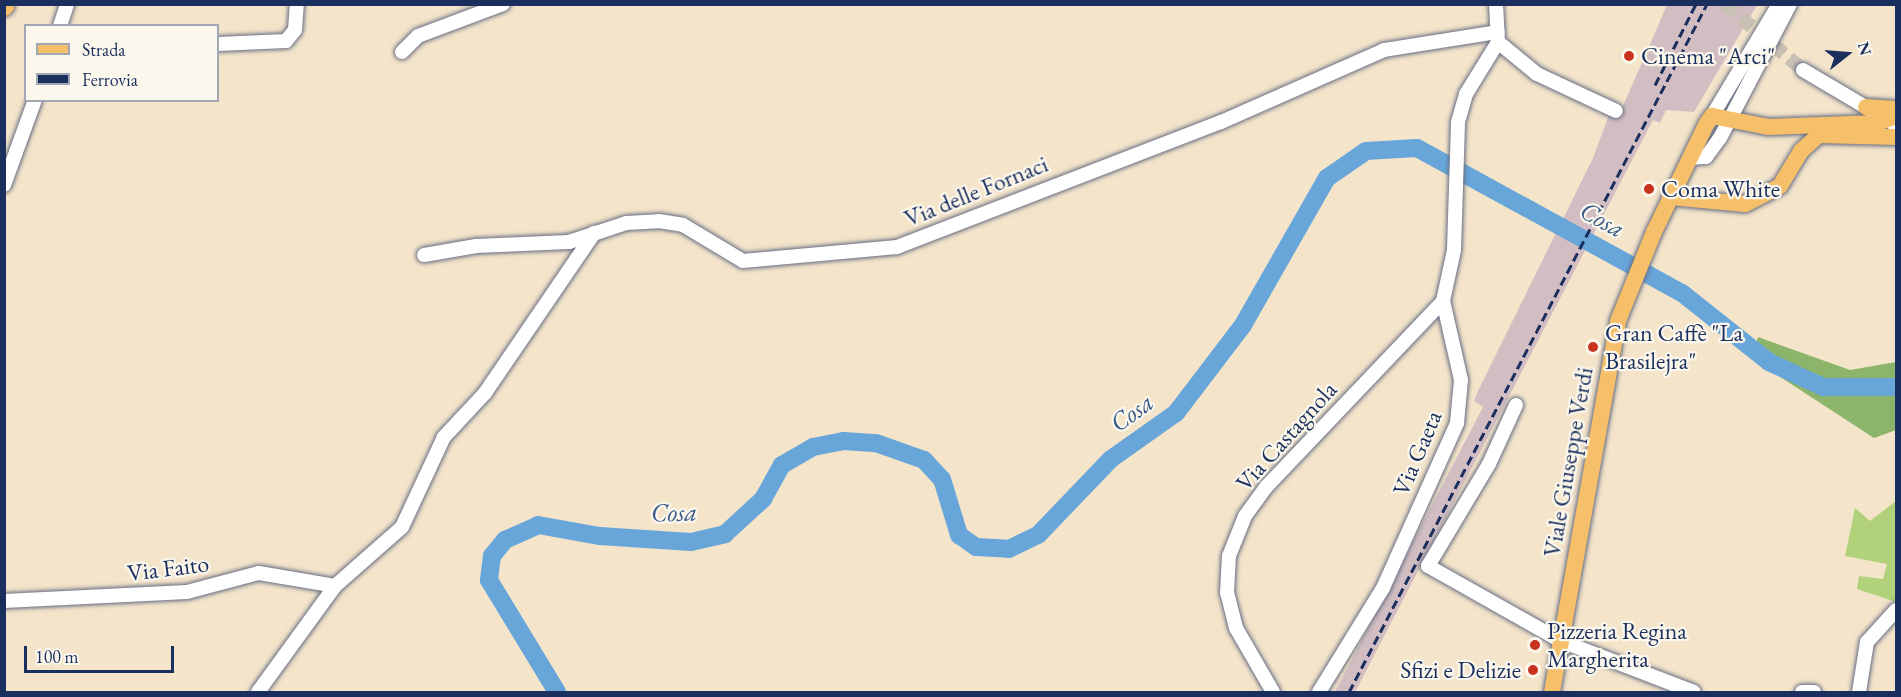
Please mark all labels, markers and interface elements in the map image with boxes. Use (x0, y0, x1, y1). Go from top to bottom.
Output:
legend (24, 24, 219, 102)
north arrow (1817, 24, 1877, 84)
text: Strada (82, 38, 126, 61)
text: N (1853, 39, 1877, 58)
place label: Cinema "Arci" (1641, 42, 1775, 70)
marker: Cinema "Arci" (1622, 49, 1636, 63)
text: Ferrovia (82, 68, 138, 91)
street label: Via delle Fornaci (900, 149, 1052, 233)
place label: Coma White (1661, 175, 1780, 203)
marker: Coma White (1642, 182, 1656, 196)
water label: Cosa (1574, 195, 1630, 245)
place label: Gran Caffè "La Brasilejra" (1605, 319, 1743, 375)
marker: Gran Caffè "La Brasilejra" (1586, 340, 1600, 354)
street label: Viale Giuseppe Verdi (1537, 365, 1599, 559)
street label: Via Castagnola (1229, 375, 1343, 497)
water label: Cosa (1104, 387, 1160, 439)
street label: Via Gaeta (1386, 406, 1448, 500)
water label: Cosa (651, 497, 697, 529)
street label: Via Faito (125, 549, 211, 587)
place label: Pizzeria Regina Margherita (1547, 617, 1687, 673)
scale bar (27, 634, 177, 672)
marker: Pizzeria Regina Margherita (1528, 638, 1542, 652)
text: 100 m (35, 645, 79, 668)
place label: Sfizi e Delizie (1400, 656, 1521, 684)
marker: Sfizi e Delizie (1526, 663, 1540, 677)

